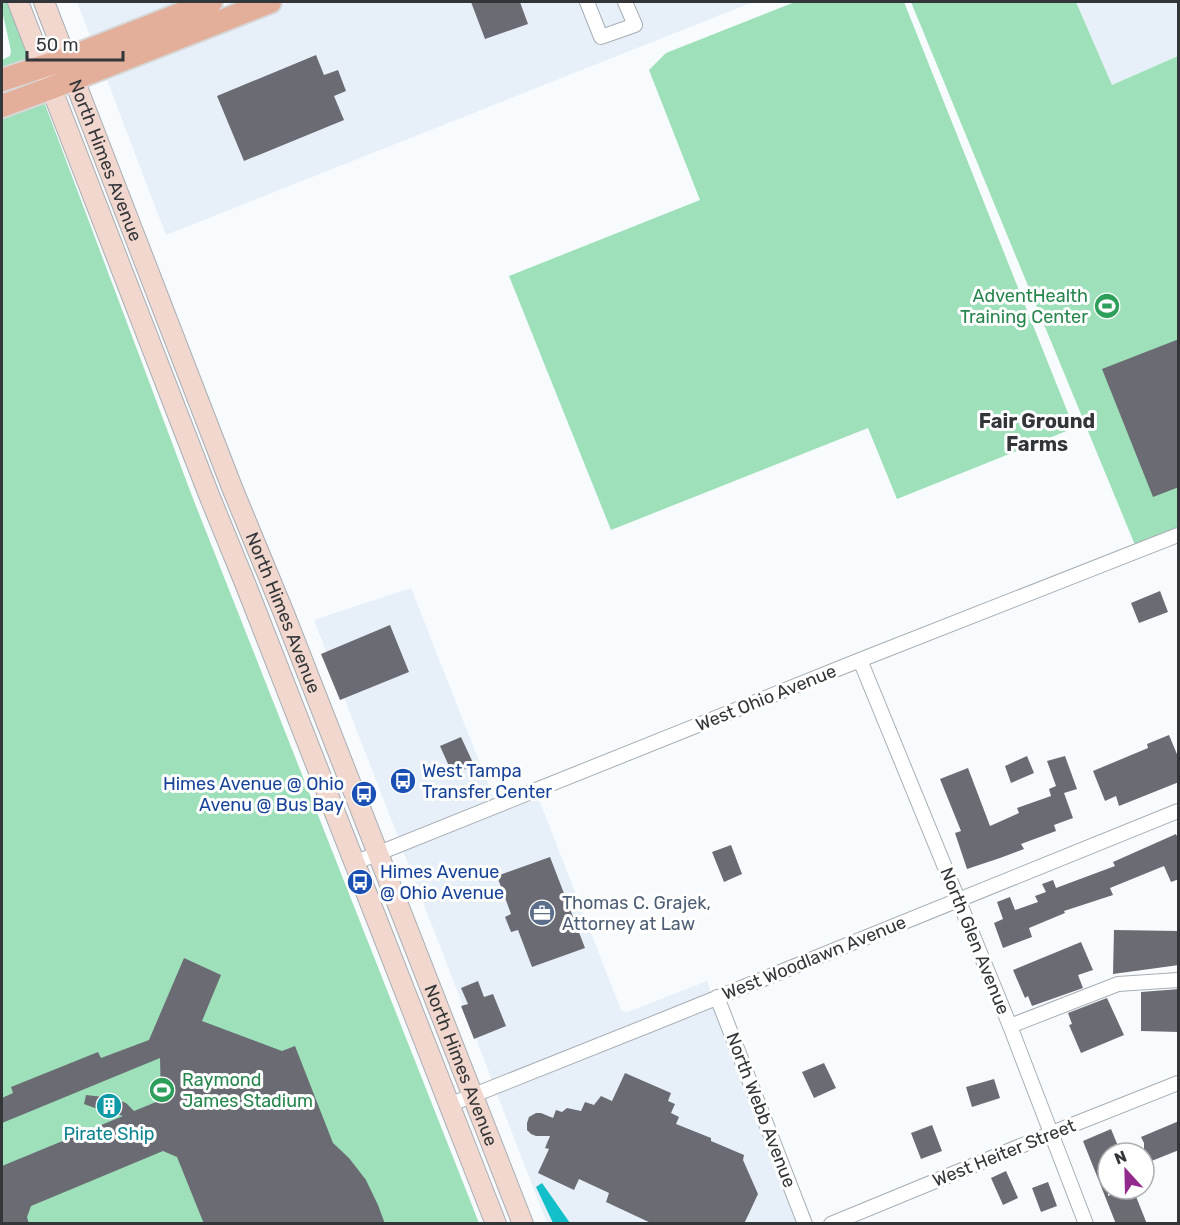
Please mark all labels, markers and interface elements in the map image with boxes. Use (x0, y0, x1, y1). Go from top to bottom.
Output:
scale bar (27, 24, 123, 62)
text: 50 m (36, 34, 79, 56)
street label: North Himes Avenue (64, 76, 147, 245)
place label: AdventHealth Training Center (960, 285, 1088, 328)
sports icon: AdventHealth Training Center (1092, 291, 1122, 321)
district label: Fair Ground Farms (979, 409, 1095, 456)
street label: North Himes Avenue (241, 529, 325, 697)
street label: West Ohio Avenue (693, 660, 839, 736)
place label: West Tampa Transfer Center (422, 760, 552, 803)
bus stop icon: West Tampa Transfer Center (388, 766, 418, 796)
place label: Himes Avenue @ Ohio Avenu @ Bus Bay (163, 773, 344, 816)
bus stop icon: Himes Avenue @ Ohio Avenu @ Bus Bay (349, 779, 379, 809)
place label: Himes Avenue @ Ohio Avenue (380, 861, 504, 904)
street label: North Glen Avenue (935, 864, 1015, 1018)
bus stop icon: Himes Avenue @ Ohio Avenue (345, 867, 375, 897)
place label: Thomas C. Grajek, Attorney at Law (562, 892, 711, 935)
office icon: Thomas C. Grajek, Attorney at Law (527, 898, 557, 928)
street label: West Woodlawn Avenue (719, 911, 909, 1005)
street label: North Himes Avenue (419, 981, 502, 1149)
street label: North Webb Avenue (721, 1029, 801, 1191)
place label: Raymond James Stadium (182, 1069, 313, 1112)
sports icon: Raymond James Stadium (147, 1075, 177, 1105)
building icon: Pirate Ship (94, 1091, 124, 1121)
street label: West Heiter Street (929, 1114, 1079, 1192)
place label: Pirate Ship (63, 1123, 155, 1145)
north arrow (1096, 1141, 1156, 1201)
text: N (1112, 1147, 1129, 1169)

